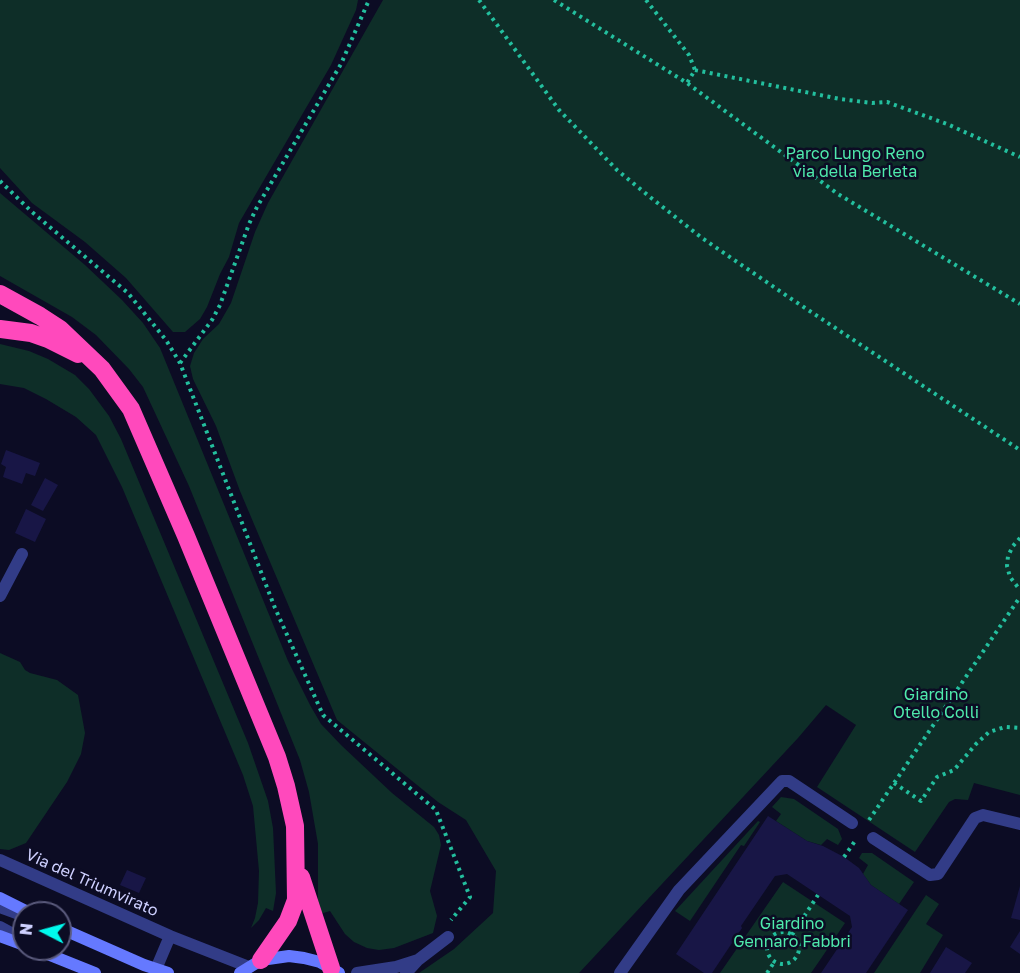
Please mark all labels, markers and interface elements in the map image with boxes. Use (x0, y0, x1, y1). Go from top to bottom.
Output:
park label: Parco Lungo Reno via della Berleta (786, 144, 924, 182)
park label: Giardino Otello Colli (893, 685, 979, 723)
street label: Via del Triumvirato (23, 845, 161, 921)
north arrow (12, 901, 72, 961)
park label: Giardino Gennaro Fabbri (733, 914, 851, 952)
text: N (16, 922, 37, 936)

